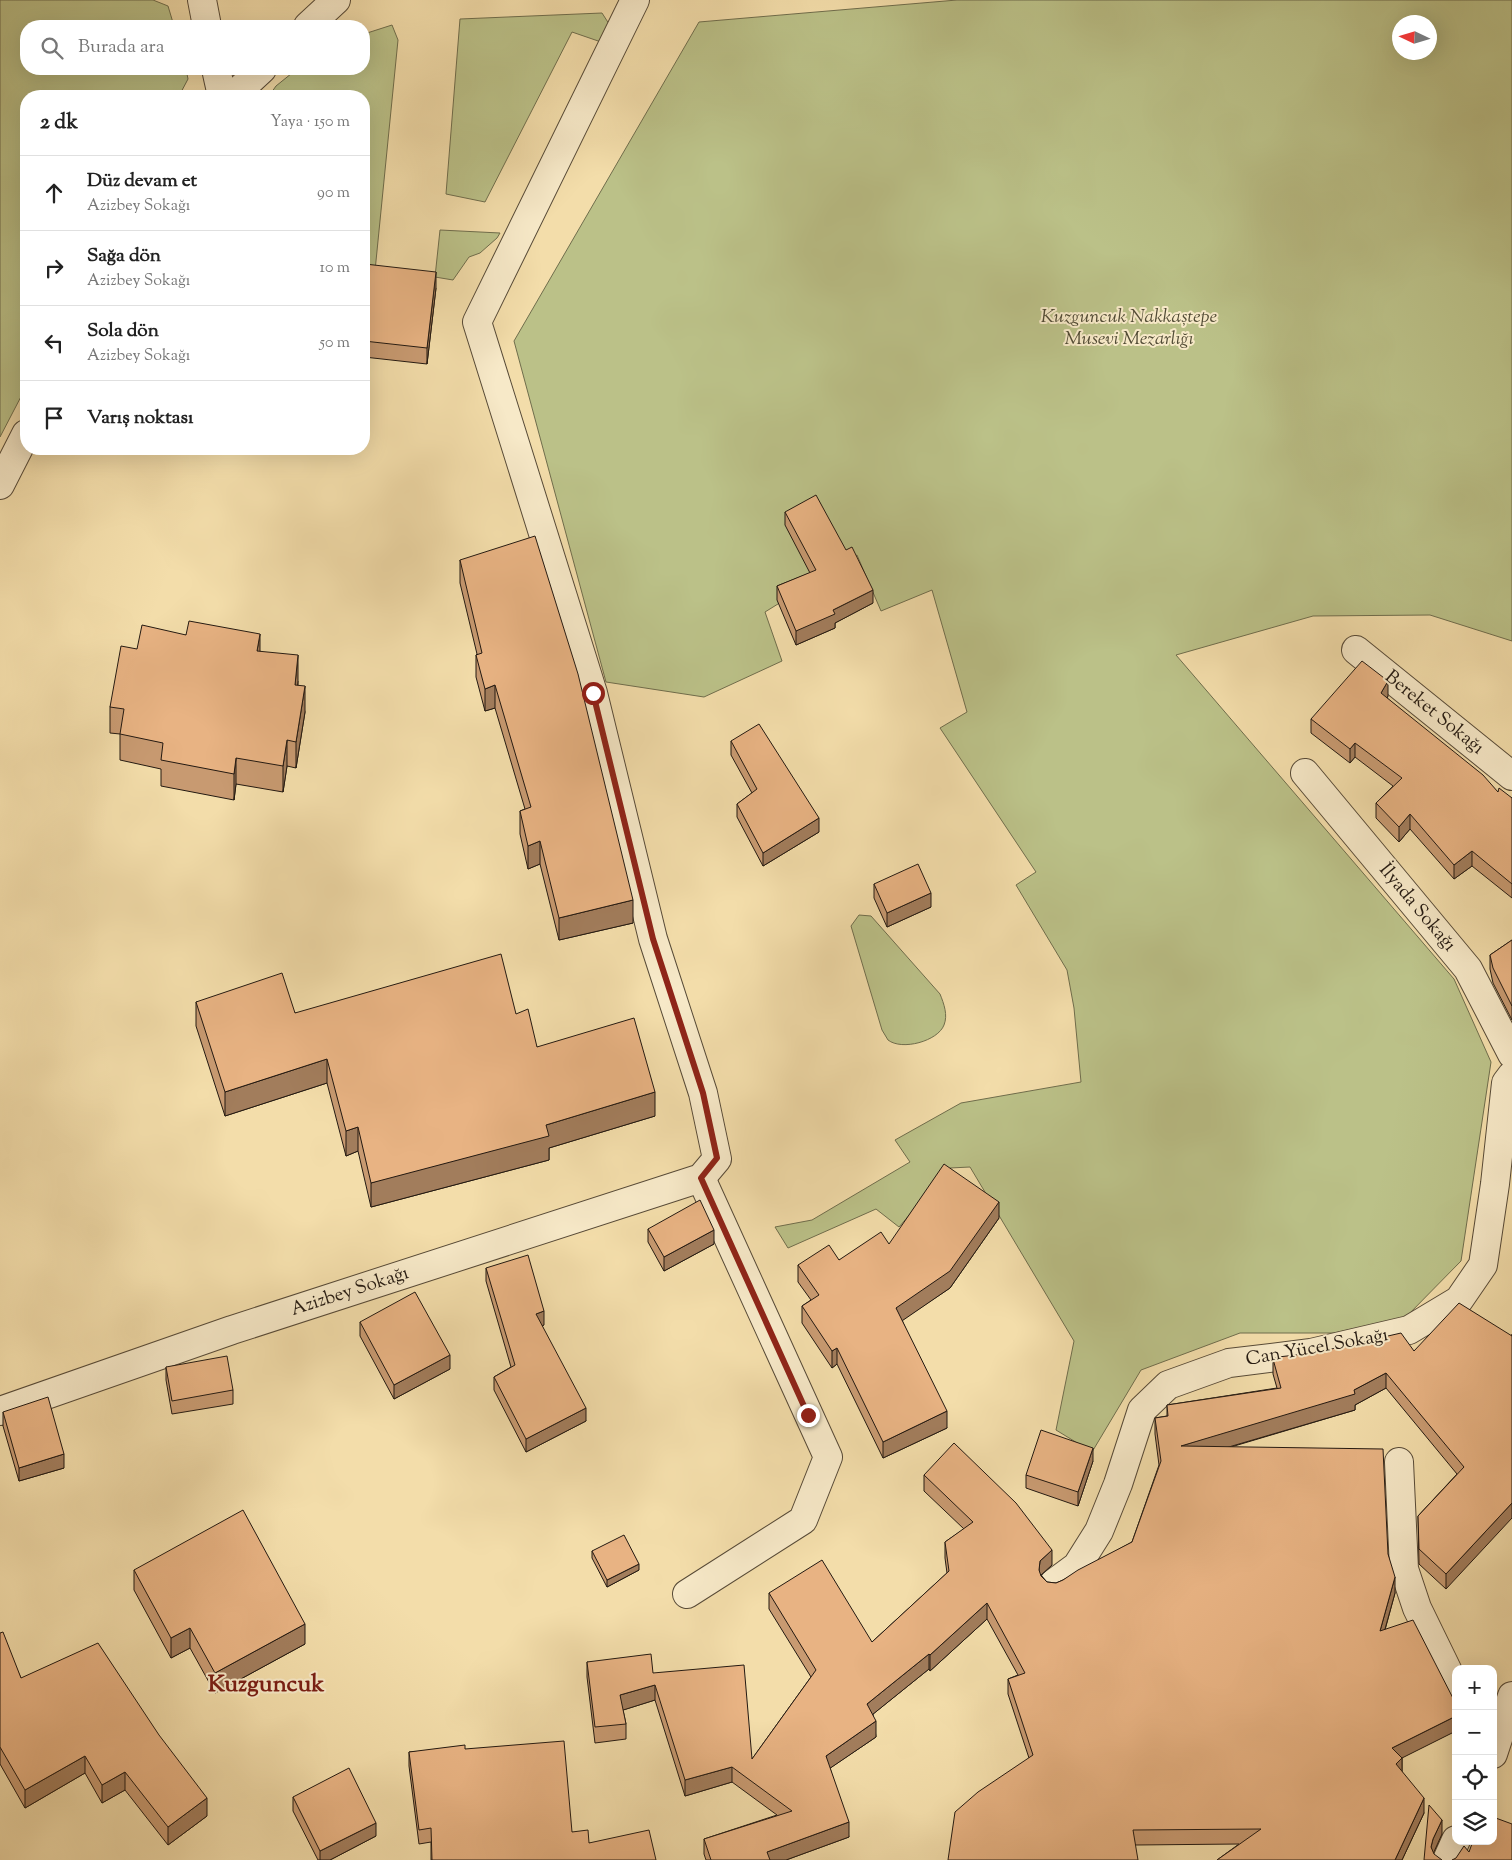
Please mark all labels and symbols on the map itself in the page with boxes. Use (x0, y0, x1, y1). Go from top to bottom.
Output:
north arrow (1392, 15, 1437, 60)
park label: Kuzguncuk Nakkaştepe Musevi Mezarlığı (1041, 304, 1218, 353)
street label: Bereket Sokağı (1378, 664, 1490, 762)
route start (582, 682, 605, 705)
street label: İlyada Sokağı (1372, 858, 1462, 958)
street label: Azizbey Sokağı (288, 1260, 412, 1324)
street label: Can Yücel Sokağı (1244, 1322, 1390, 1374)
route end (797, 1404, 820, 1427)
district label: Kuzguncuk (208, 1668, 325, 1702)

